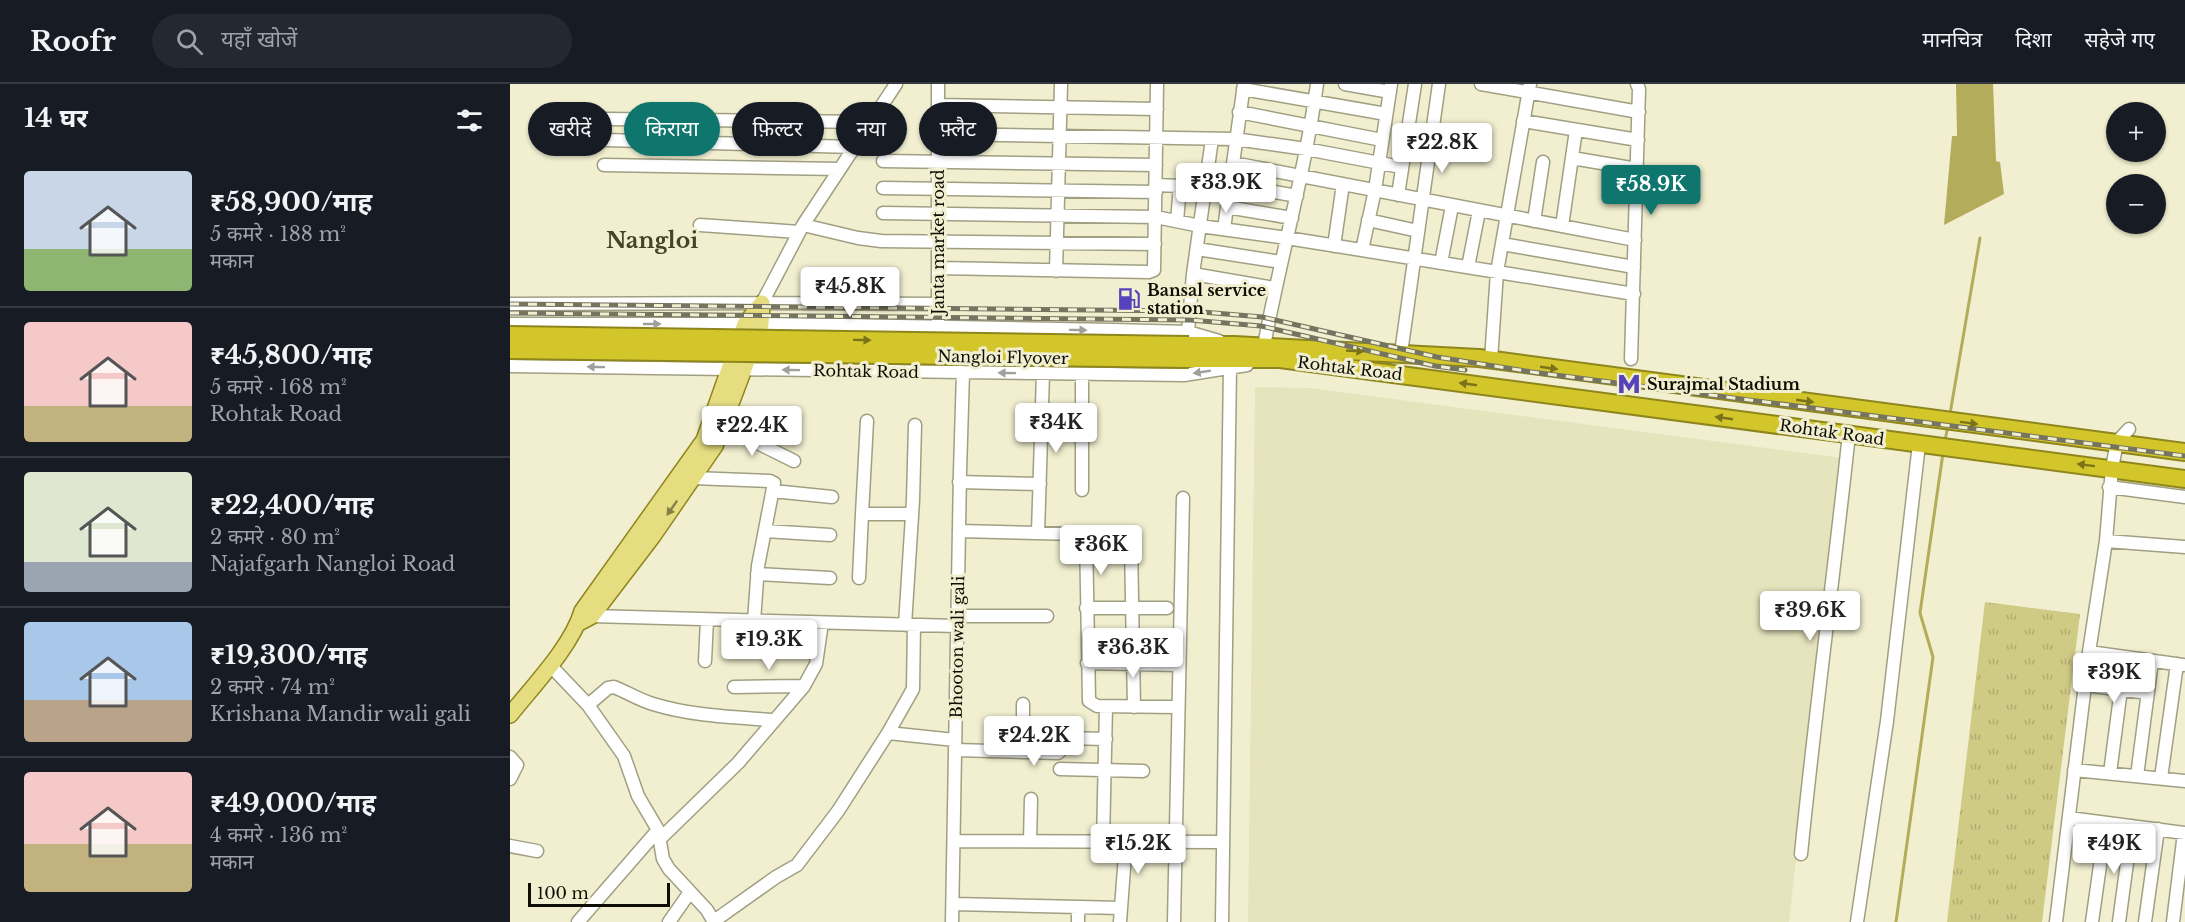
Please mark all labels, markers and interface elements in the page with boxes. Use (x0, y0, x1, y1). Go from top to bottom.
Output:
search box (152, 14, 572, 68)
text: Roofr (30, 24, 116, 59)
icon: search (173, 25, 206, 58)
text: यहाँ खोजें (221, 26, 297, 53)
text: मानचित्र (1922, 27, 1982, 53)
text: दिशा (2015, 27, 2052, 53)
text: सहेजे गए (2085, 27, 2155, 53)
text: 14 घर (24, 102, 88, 134)
chip: खरीदें (528, 102, 612, 156)
chip: किराया (624, 102, 720, 156)
chip: फ़िल्टर (732, 102, 824, 156)
chip: नया (836, 102, 907, 156)
chip: फ़्लैट (919, 102, 997, 156)
map controls (2106, 102, 2166, 234)
button: + (2106, 102, 2166, 162)
icon: filters (453, 104, 486, 137)
pin: ₹22.8K (1393, 123, 1491, 174)
text: ₹22.8K (1406, 130, 1478, 154)
pin: ₹33.9K (1177, 163, 1275, 214)
pin: ₹58.9K (1602, 165, 1700, 216)
street label: Janta market road (928, 169, 948, 317)
text: ₹33.9K (1190, 170, 1262, 194)
text: ₹58.9K (1615, 172, 1687, 196)
button: − (2106, 174, 2166, 234)
text: ₹58,900/माह (210, 186, 372, 218)
icon: home (72, 195, 144, 267)
text: 5 कमरे · 188 m² (210, 222, 346, 246)
district label: Nangloi (606, 227, 698, 254)
text: मकान (210, 249, 254, 273)
pin: ₹45.8K (801, 267, 899, 318)
text: ₹45.8K (815, 274, 885, 298)
place label: Bansal service station (1147, 280, 1266, 318)
fuel station icon: Bansal service station (1116, 286, 1142, 312)
one-way arrow (643, 319, 662, 329)
one-way arrow (1069, 325, 1088, 335)
one-way arrow (853, 335, 872, 345)
text: ₹45,800/माह (210, 339, 372, 371)
icon: home (72, 346, 144, 418)
street label: Nangloi Flyover (937, 346, 1069, 368)
one-way arrow (1346, 346, 1365, 355)
street label: Rohtak Road (1296, 352, 1404, 384)
street label: Rohtak Road (813, 360, 919, 382)
one-way arrow (587, 362, 606, 372)
one-way arrow (1540, 363, 1559, 372)
one-way arrow (782, 365, 801, 375)
one-way arrow (998, 368, 1017, 378)
one-way arrow (1192, 368, 1211, 377)
metro station icon: Surajmal Stadium (1616, 371, 1642, 397)
place label: Surajmal Stadium (1647, 374, 1800, 394)
text: 5 कमरे · 168 m² (210, 375, 347, 399)
one-way arrow (1459, 379, 1478, 388)
one-way arrow (1796, 397, 1815, 406)
text: Rohtak Road (210, 402, 342, 426)
pin: ₹34K (1020, 403, 1092, 454)
pin: ₹22.4K (703, 406, 801, 457)
text: ₹34K (1029, 410, 1083, 434)
text: ₹22.4K (716, 413, 788, 437)
one-way arrow (1714, 413, 1733, 422)
street label: Rohtak Road (1778, 415, 1886, 449)
one-way arrow (1960, 419, 1979, 428)
one-way arrow (2076, 460, 2095, 469)
text: ₹22,400/माह (210, 489, 374, 521)
icon: home (72, 496, 144, 568)
one-way arrow (667, 500, 678, 516)
text: 2 कमरे · 80 m² (210, 525, 340, 549)
pin: ₹36K (1065, 525, 1137, 576)
text: ₹36K (1074, 532, 1128, 556)
text: Najafgarh Nangloi Road (210, 552, 455, 576)
street label: Bhooton wali gali (946, 575, 968, 718)
pin: ₹39.6K (1761, 591, 1859, 642)
text: ₹39.6K (1774, 598, 1846, 622)
pin: ₹19.3K (720, 620, 818, 671)
text: ₹19.3K (735, 627, 803, 651)
pin: ₹36.3K (1084, 628, 1182, 679)
text: ₹36.3K (1097, 635, 1169, 659)
text: ₹19,300/माह (210, 639, 367, 671)
icon: home (72, 646, 144, 718)
pin: ₹39K (2078, 653, 2150, 704)
text: ₹39K (2087, 660, 2141, 684)
text: 2 कमरे · 74 m² (210, 675, 335, 699)
text: Krishana Mandir wali gali (210, 702, 471, 726)
pin: ₹24.2K (985, 716, 1083, 767)
text: ₹24.2K (998, 723, 1070, 747)
text: ₹49,000/माह (210, 787, 376, 819)
icon: home (72, 796, 144, 868)
text: 4 कमरे · 136 m² (210, 823, 347, 847)
pin: ₹15.2K (1089, 824, 1187, 875)
pin: ₹49K (2078, 824, 2150, 875)
text: ₹15.2K (1105, 831, 1171, 855)
text: ₹49K (2087, 831, 2141, 855)
text: मकान (210, 850, 254, 874)
scale bar (528, 880, 670, 908)
text: 100 m (537, 883, 589, 903)

